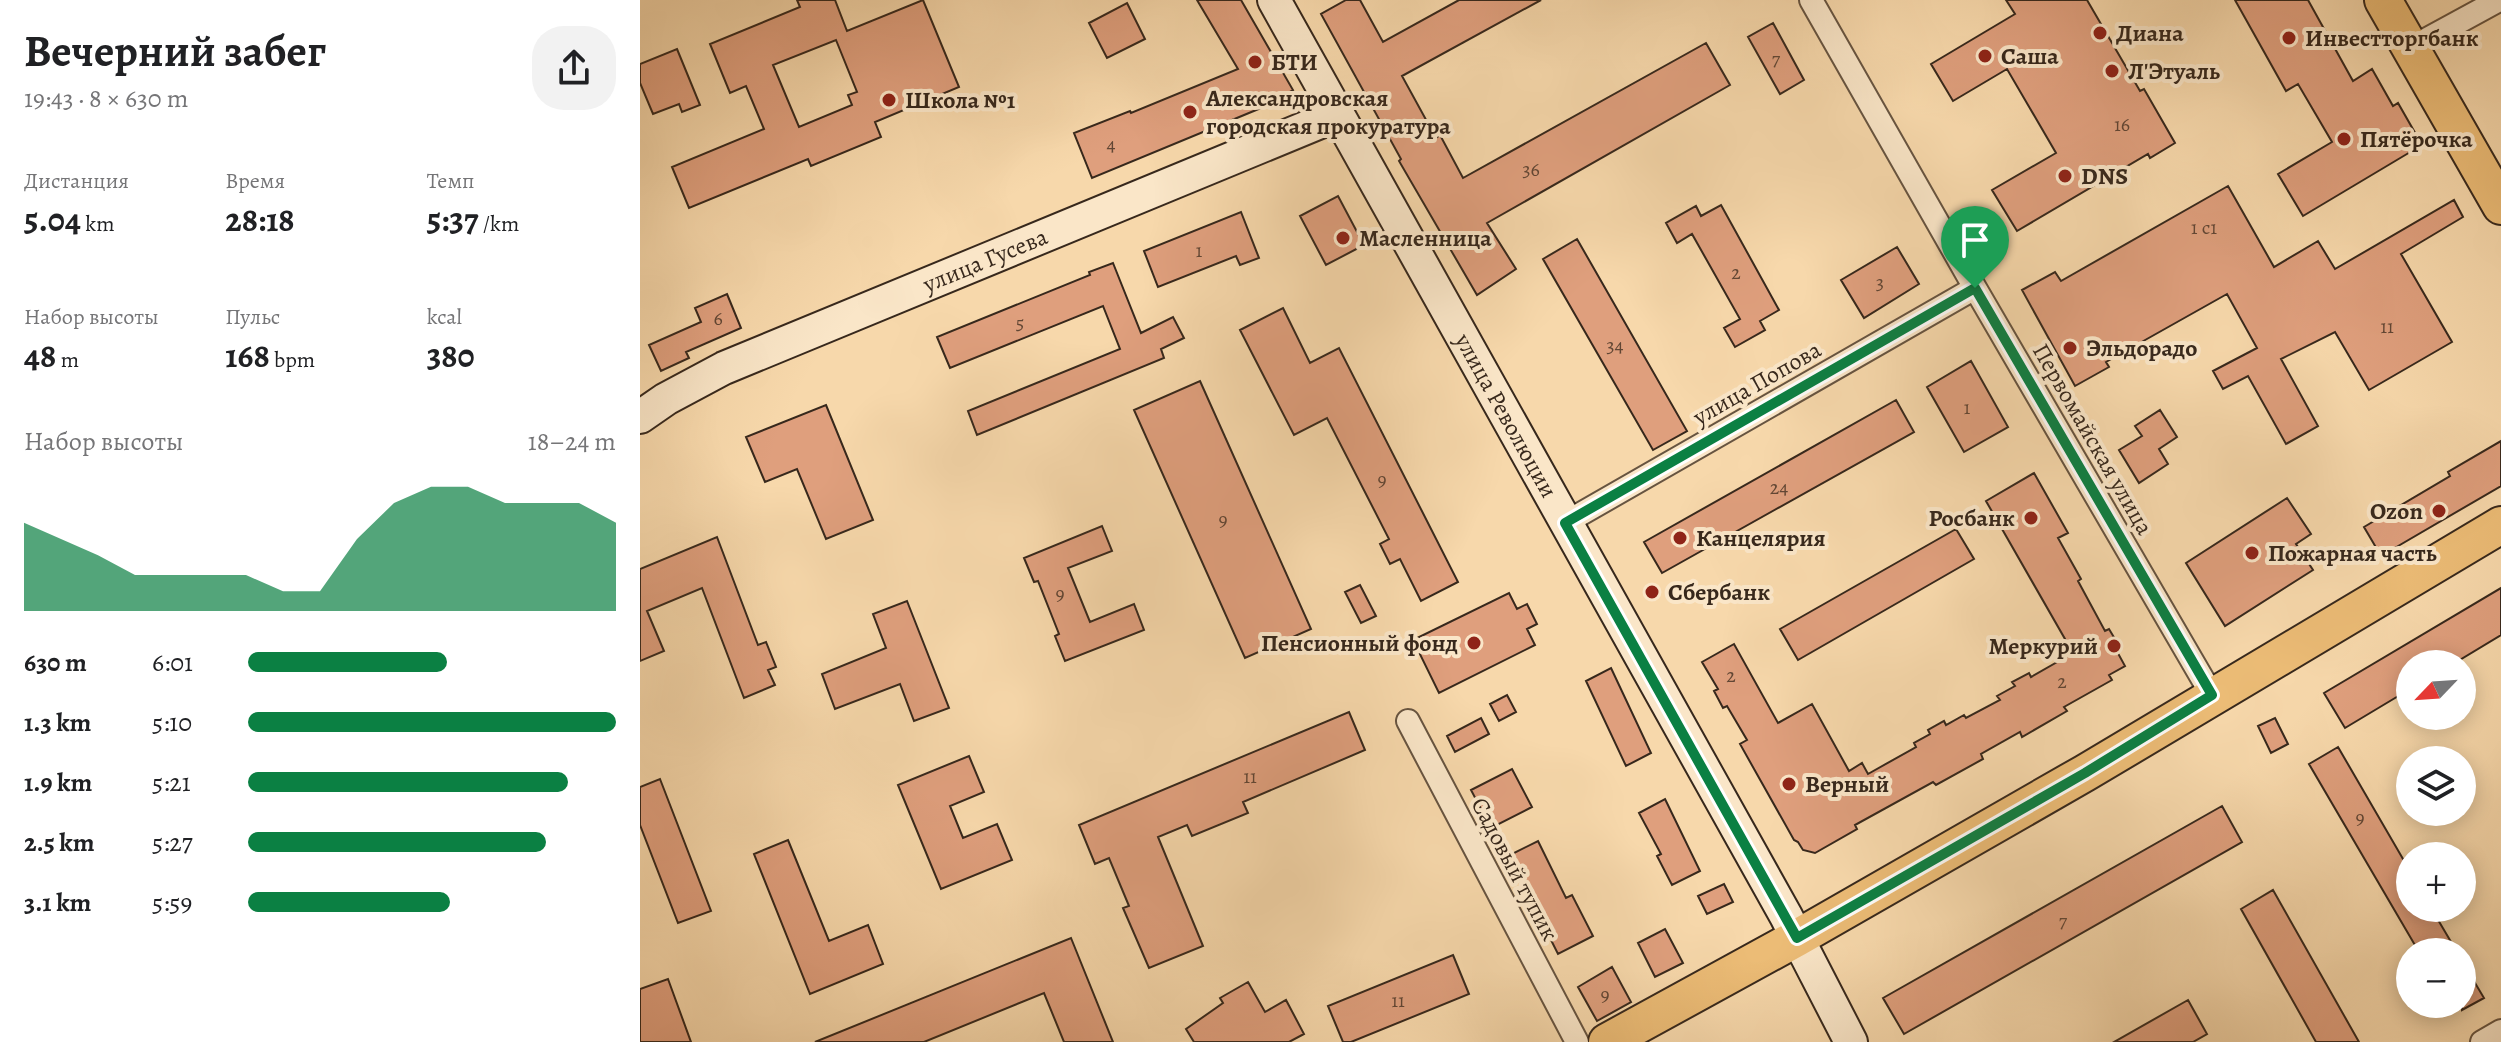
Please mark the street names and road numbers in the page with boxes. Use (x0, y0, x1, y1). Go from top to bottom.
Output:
street label: улица Гусева (917, 220, 1052, 301)
street label: улица Революции (1447, 327, 1565, 504)
street label: улица Попова (1686, 333, 1827, 433)
street label: Первомайская улица (2025, 337, 2161, 541)
street label: Садовый тупик (1464, 792, 1566, 946)

